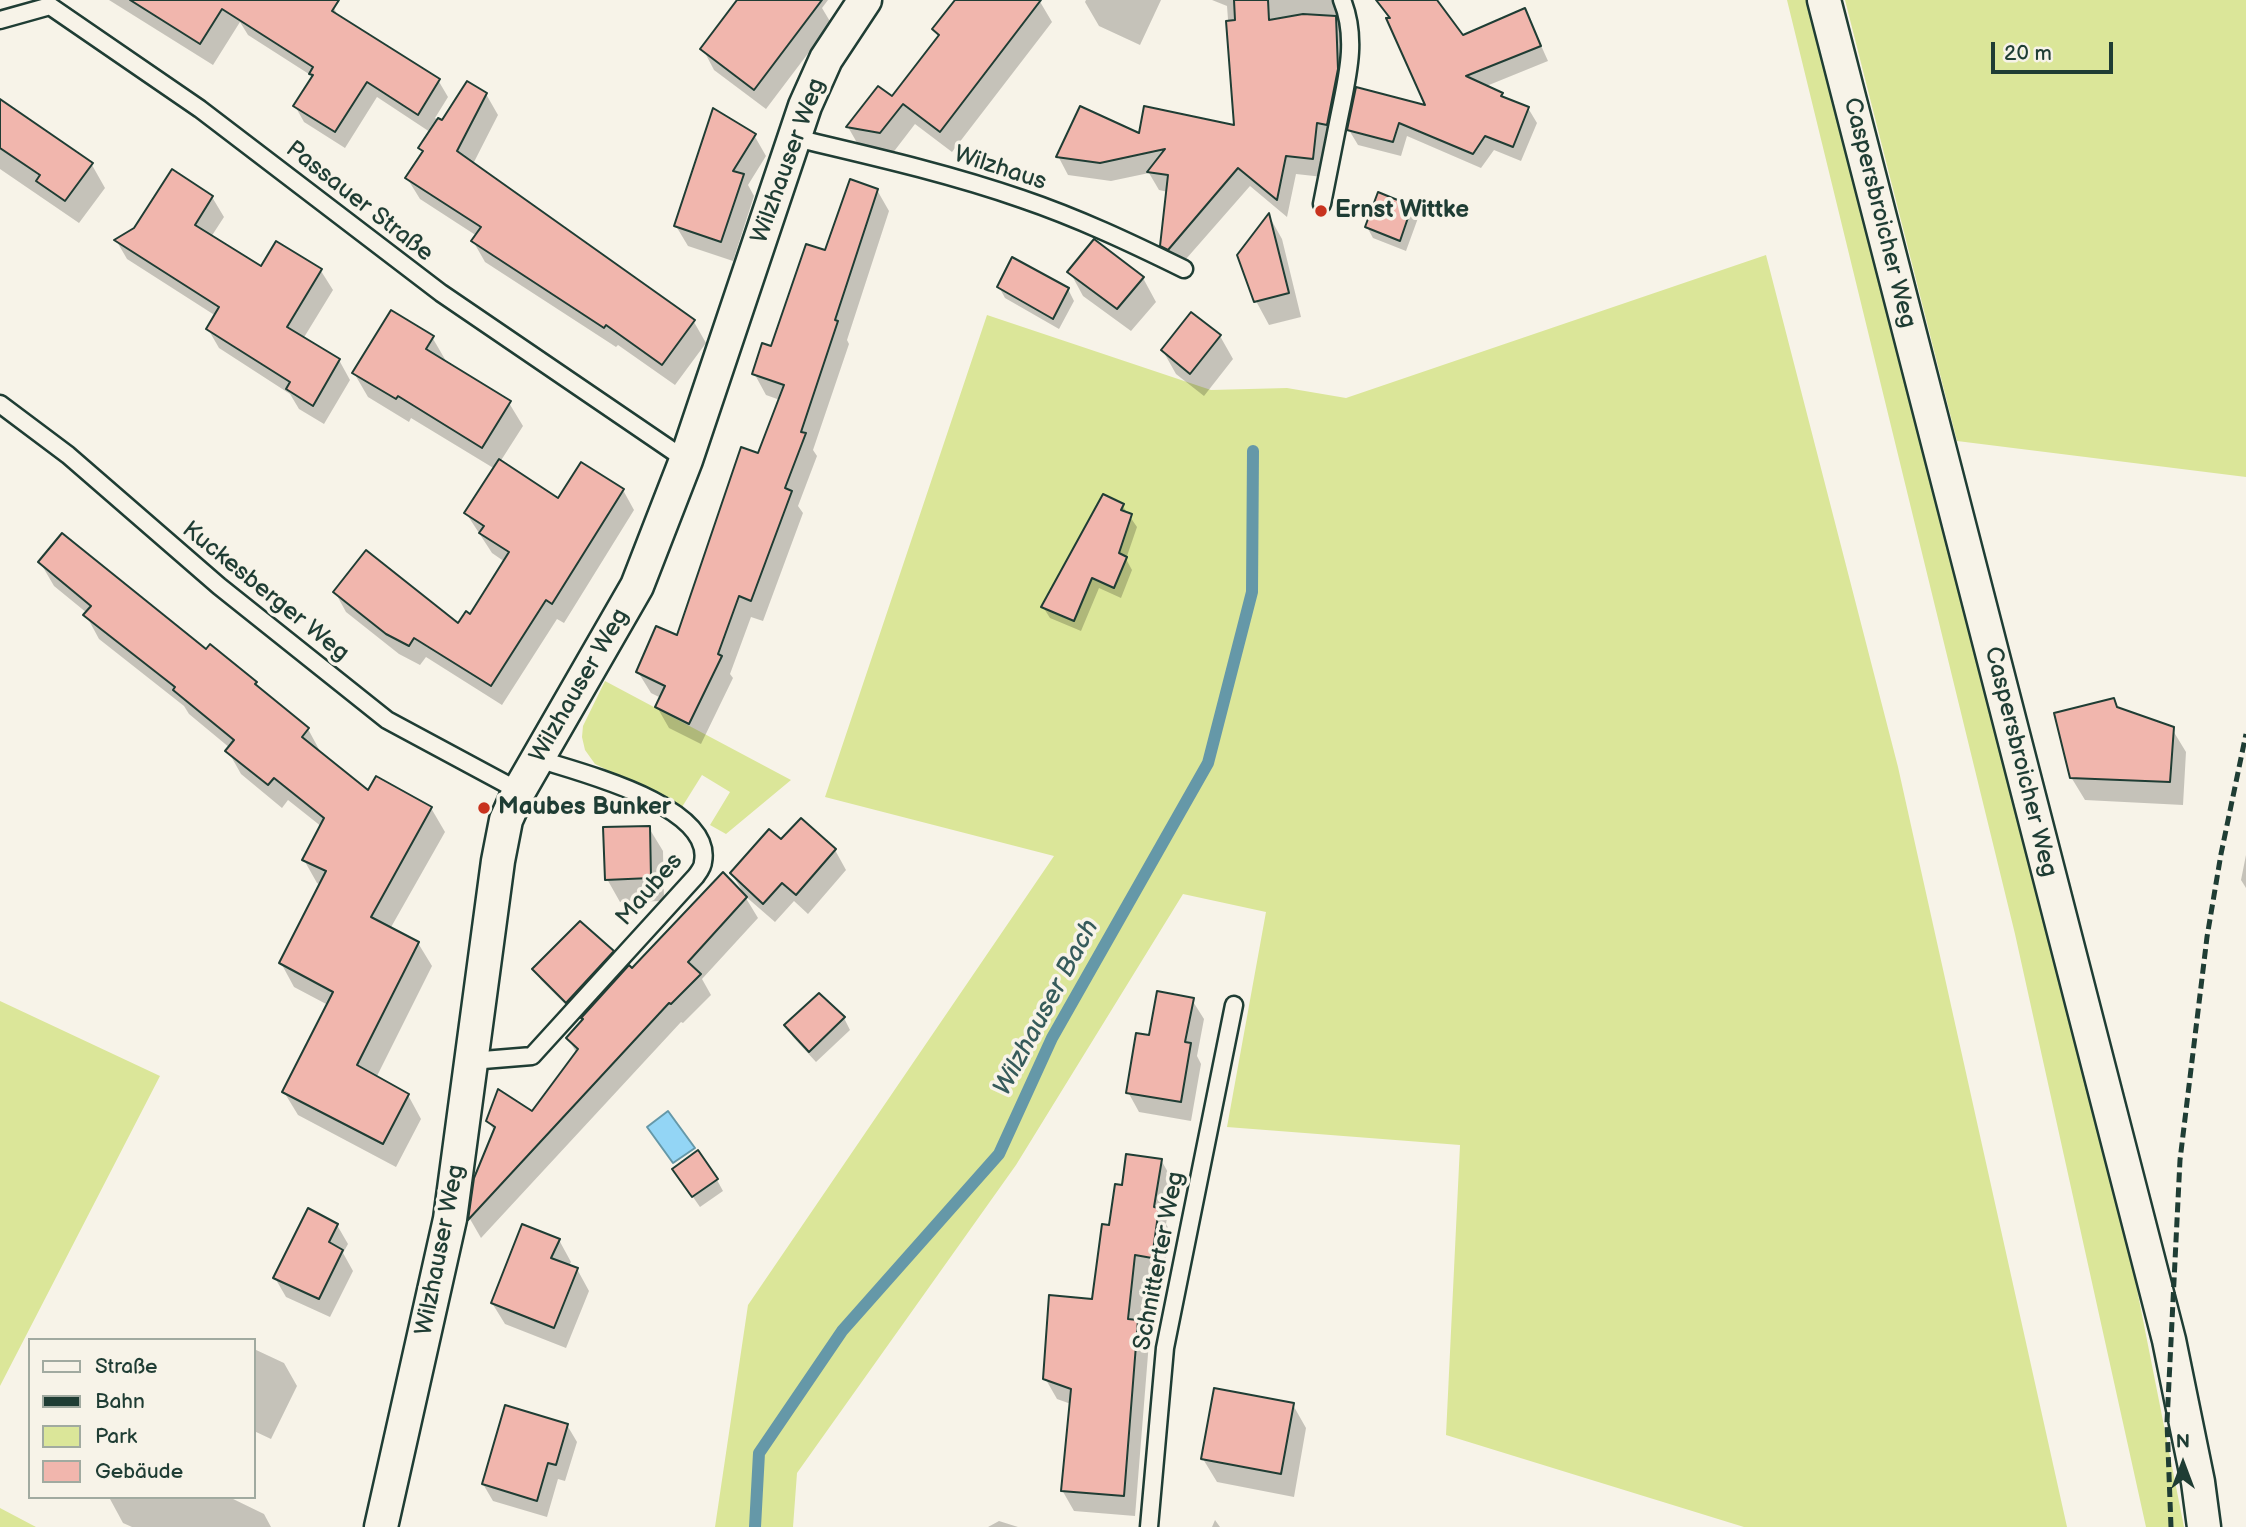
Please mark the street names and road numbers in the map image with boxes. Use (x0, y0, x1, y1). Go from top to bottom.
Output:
street label: Wilzhauser Weg (746, 75, 832, 247)
street label: Caspersbroicher Weg (1836, 95, 1922, 331)
street label: Passauer Straße (280, 136, 438, 268)
street label: Wilzhaus (950, 141, 1050, 197)
street label: Kuckesberger Weg (176, 516, 354, 668)
street label: Wilzhauser Weg (524, 604, 636, 768)
street label: Caspersbroicher Weg (1977, 644, 2063, 880)
street label: Maubes (610, 848, 690, 932)
street label: Wilzhauser Weg (410, 1162, 472, 1338)
street label: Schnitterter Weg (1129, 1169, 1191, 1353)

